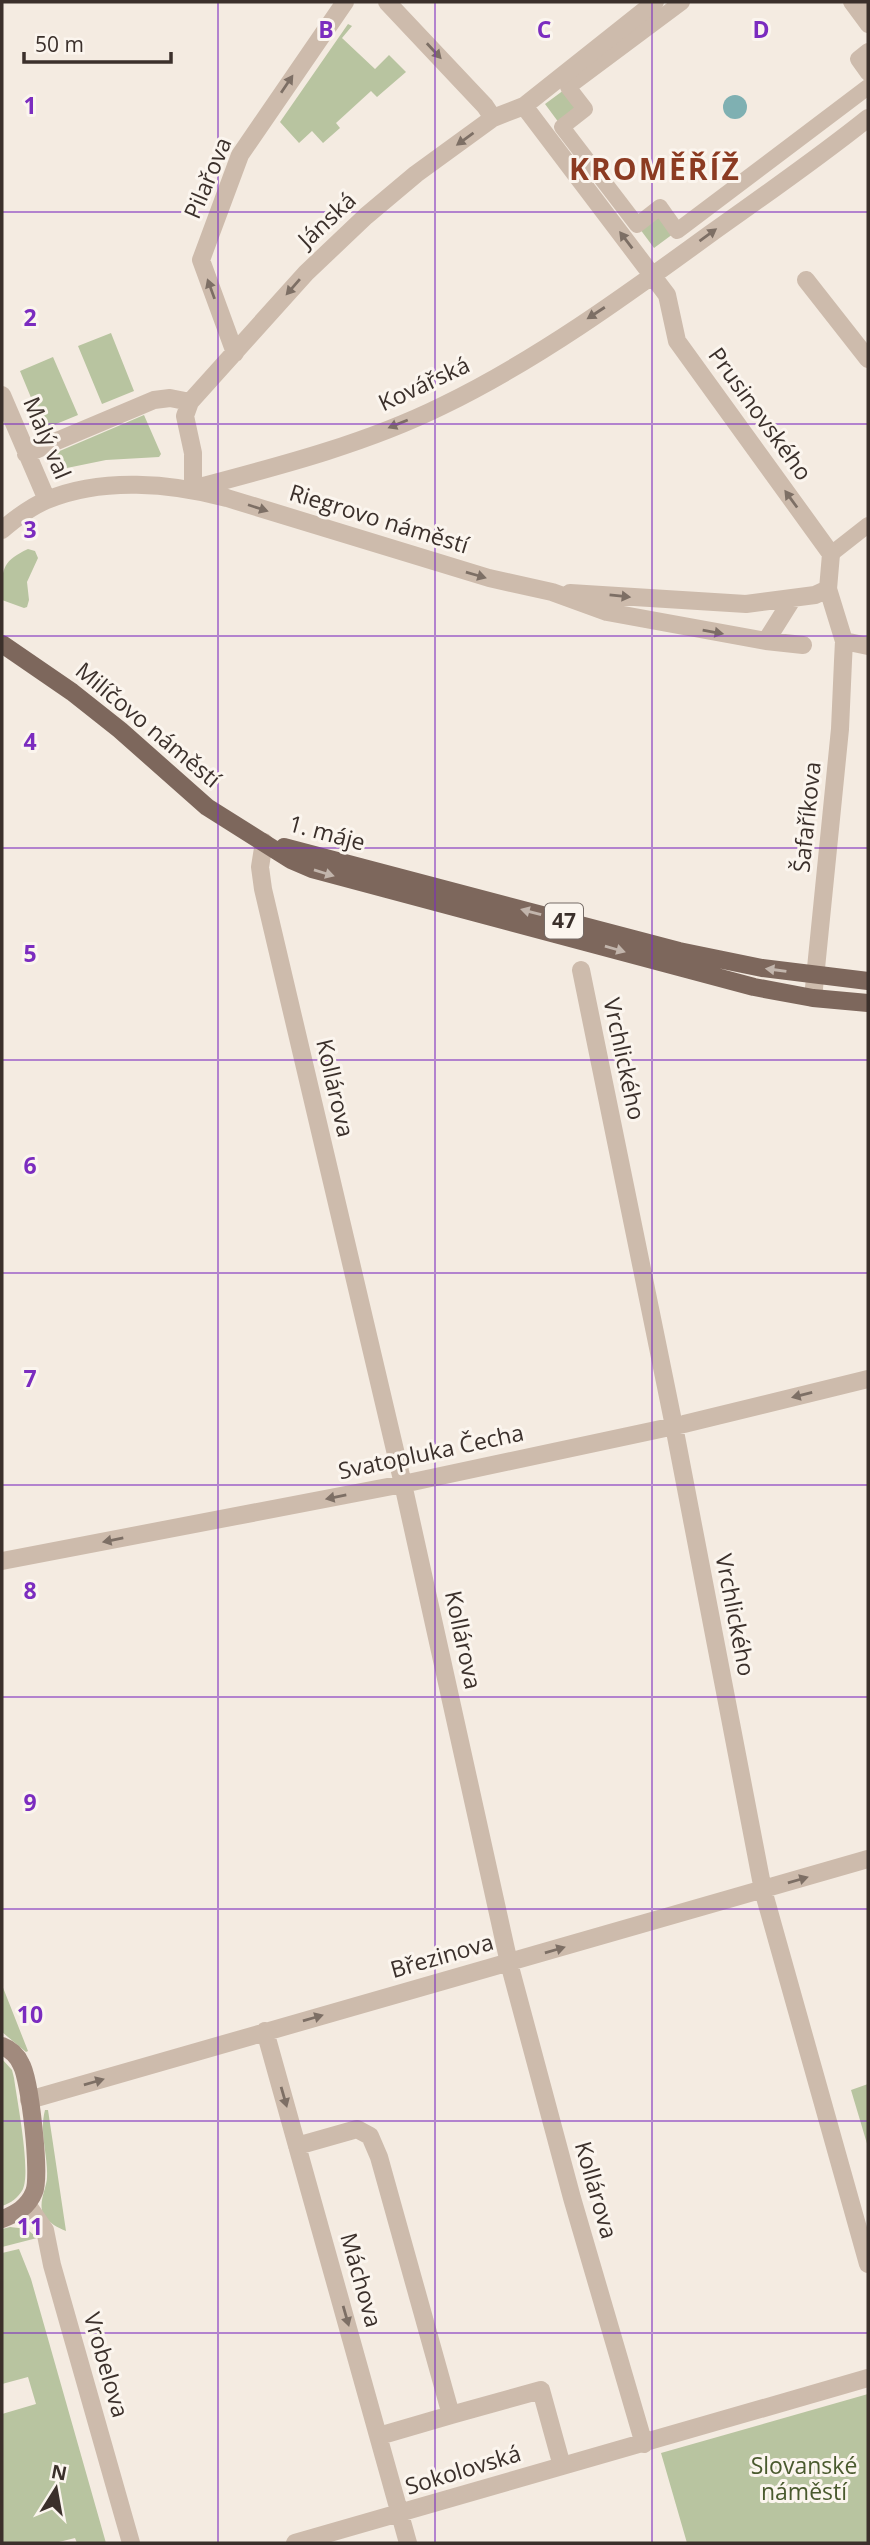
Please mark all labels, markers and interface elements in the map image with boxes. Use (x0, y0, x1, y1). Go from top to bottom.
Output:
text: B (318, 13, 334, 45)
text: C (537, 13, 551, 45)
text: D (752, 13, 770, 45)
scale bar (24, 21, 172, 65)
text: 50 m (35, 30, 84, 58)
one-way arrow (426, 42, 442, 60)
one-way arrow (281, 75, 294, 94)
text: 1 (23, 89, 37, 121)
street label: Pilařova (176, 132, 239, 223)
one-way arrow (456, 132, 474, 146)
district label: KROMĚŘÍŽ (569, 148, 741, 189)
street label: Jánská (289, 184, 362, 256)
one-way arrow (699, 228, 717, 242)
one-way arrow (620, 231, 634, 249)
one-way arrow (206, 278, 217, 299)
one-way arrow (286, 279, 301, 296)
text: 2 (23, 301, 37, 333)
one-way arrow (587, 306, 606, 319)
street label: Prusinovského (702, 340, 820, 487)
street label: Kovářská (373, 348, 474, 418)
street label: Malý val (16, 391, 80, 484)
one-way arrow (388, 419, 409, 430)
street label: Riegrovo náměstí (286, 476, 474, 561)
one-way arrow (785, 490, 799, 508)
one-way arrow (248, 503, 269, 514)
text: 3 (23, 513, 37, 545)
one-way arrow (465, 570, 486, 580)
one-way arrow (610, 591, 632, 602)
one-way arrow (702, 626, 724, 637)
street label: Milíčovo náměstí (69, 654, 229, 795)
text: 4 (23, 725, 37, 757)
street label: Šafaříkova (784, 760, 828, 874)
street label: 1. máje (285, 806, 369, 858)
one-way arrow (314, 868, 335, 879)
road number: 47 (545, 904, 583, 939)
one-way arrow (520, 906, 542, 917)
text: 5 (23, 937, 37, 969)
one-way arrow (605, 945, 626, 955)
one-way arrow (765, 965, 787, 976)
street label: Vrchlického (596, 995, 653, 1123)
street label: Kollárova (309, 1036, 363, 1140)
text: 6 (23, 1149, 37, 1181)
text: 7 (23, 1362, 37, 1394)
one-way arrow (791, 1390, 813, 1401)
street label: Svatopluka Čecha (335, 1416, 527, 1486)
one-way arrow (325, 1492, 347, 1503)
one-way arrow (102, 1534, 124, 1545)
street label: Vrchlického (708, 1551, 763, 1679)
text: 8 (23, 1574, 37, 1606)
street label: Kollárova (438, 1588, 490, 1692)
text: 9 (23, 1786, 37, 1818)
one-way arrow (787, 1874, 809, 1885)
street label: Březinova (386, 1925, 497, 1985)
one-way arrow (545, 1944, 566, 1954)
text: 10 (17, 1998, 43, 2030)
one-way arrow (302, 2012, 324, 2023)
one-way arrow (84, 2076, 105, 2086)
one-way arrow (279, 2087, 289, 2108)
street label: Kollárova (568, 2137, 626, 2242)
text: 11 (17, 2210, 43, 2242)
street label: Máchova (333, 2229, 391, 2331)
one-way arrow (341, 2306, 351, 2327)
street label: Vrobelova (77, 2308, 137, 2421)
street label: Sokolovská (401, 2436, 524, 2502)
park label: Slovanské náměstí (751, 2449, 857, 2507)
north arrow (21, 2454, 91, 2524)
text: N (49, 2458, 69, 2487)

